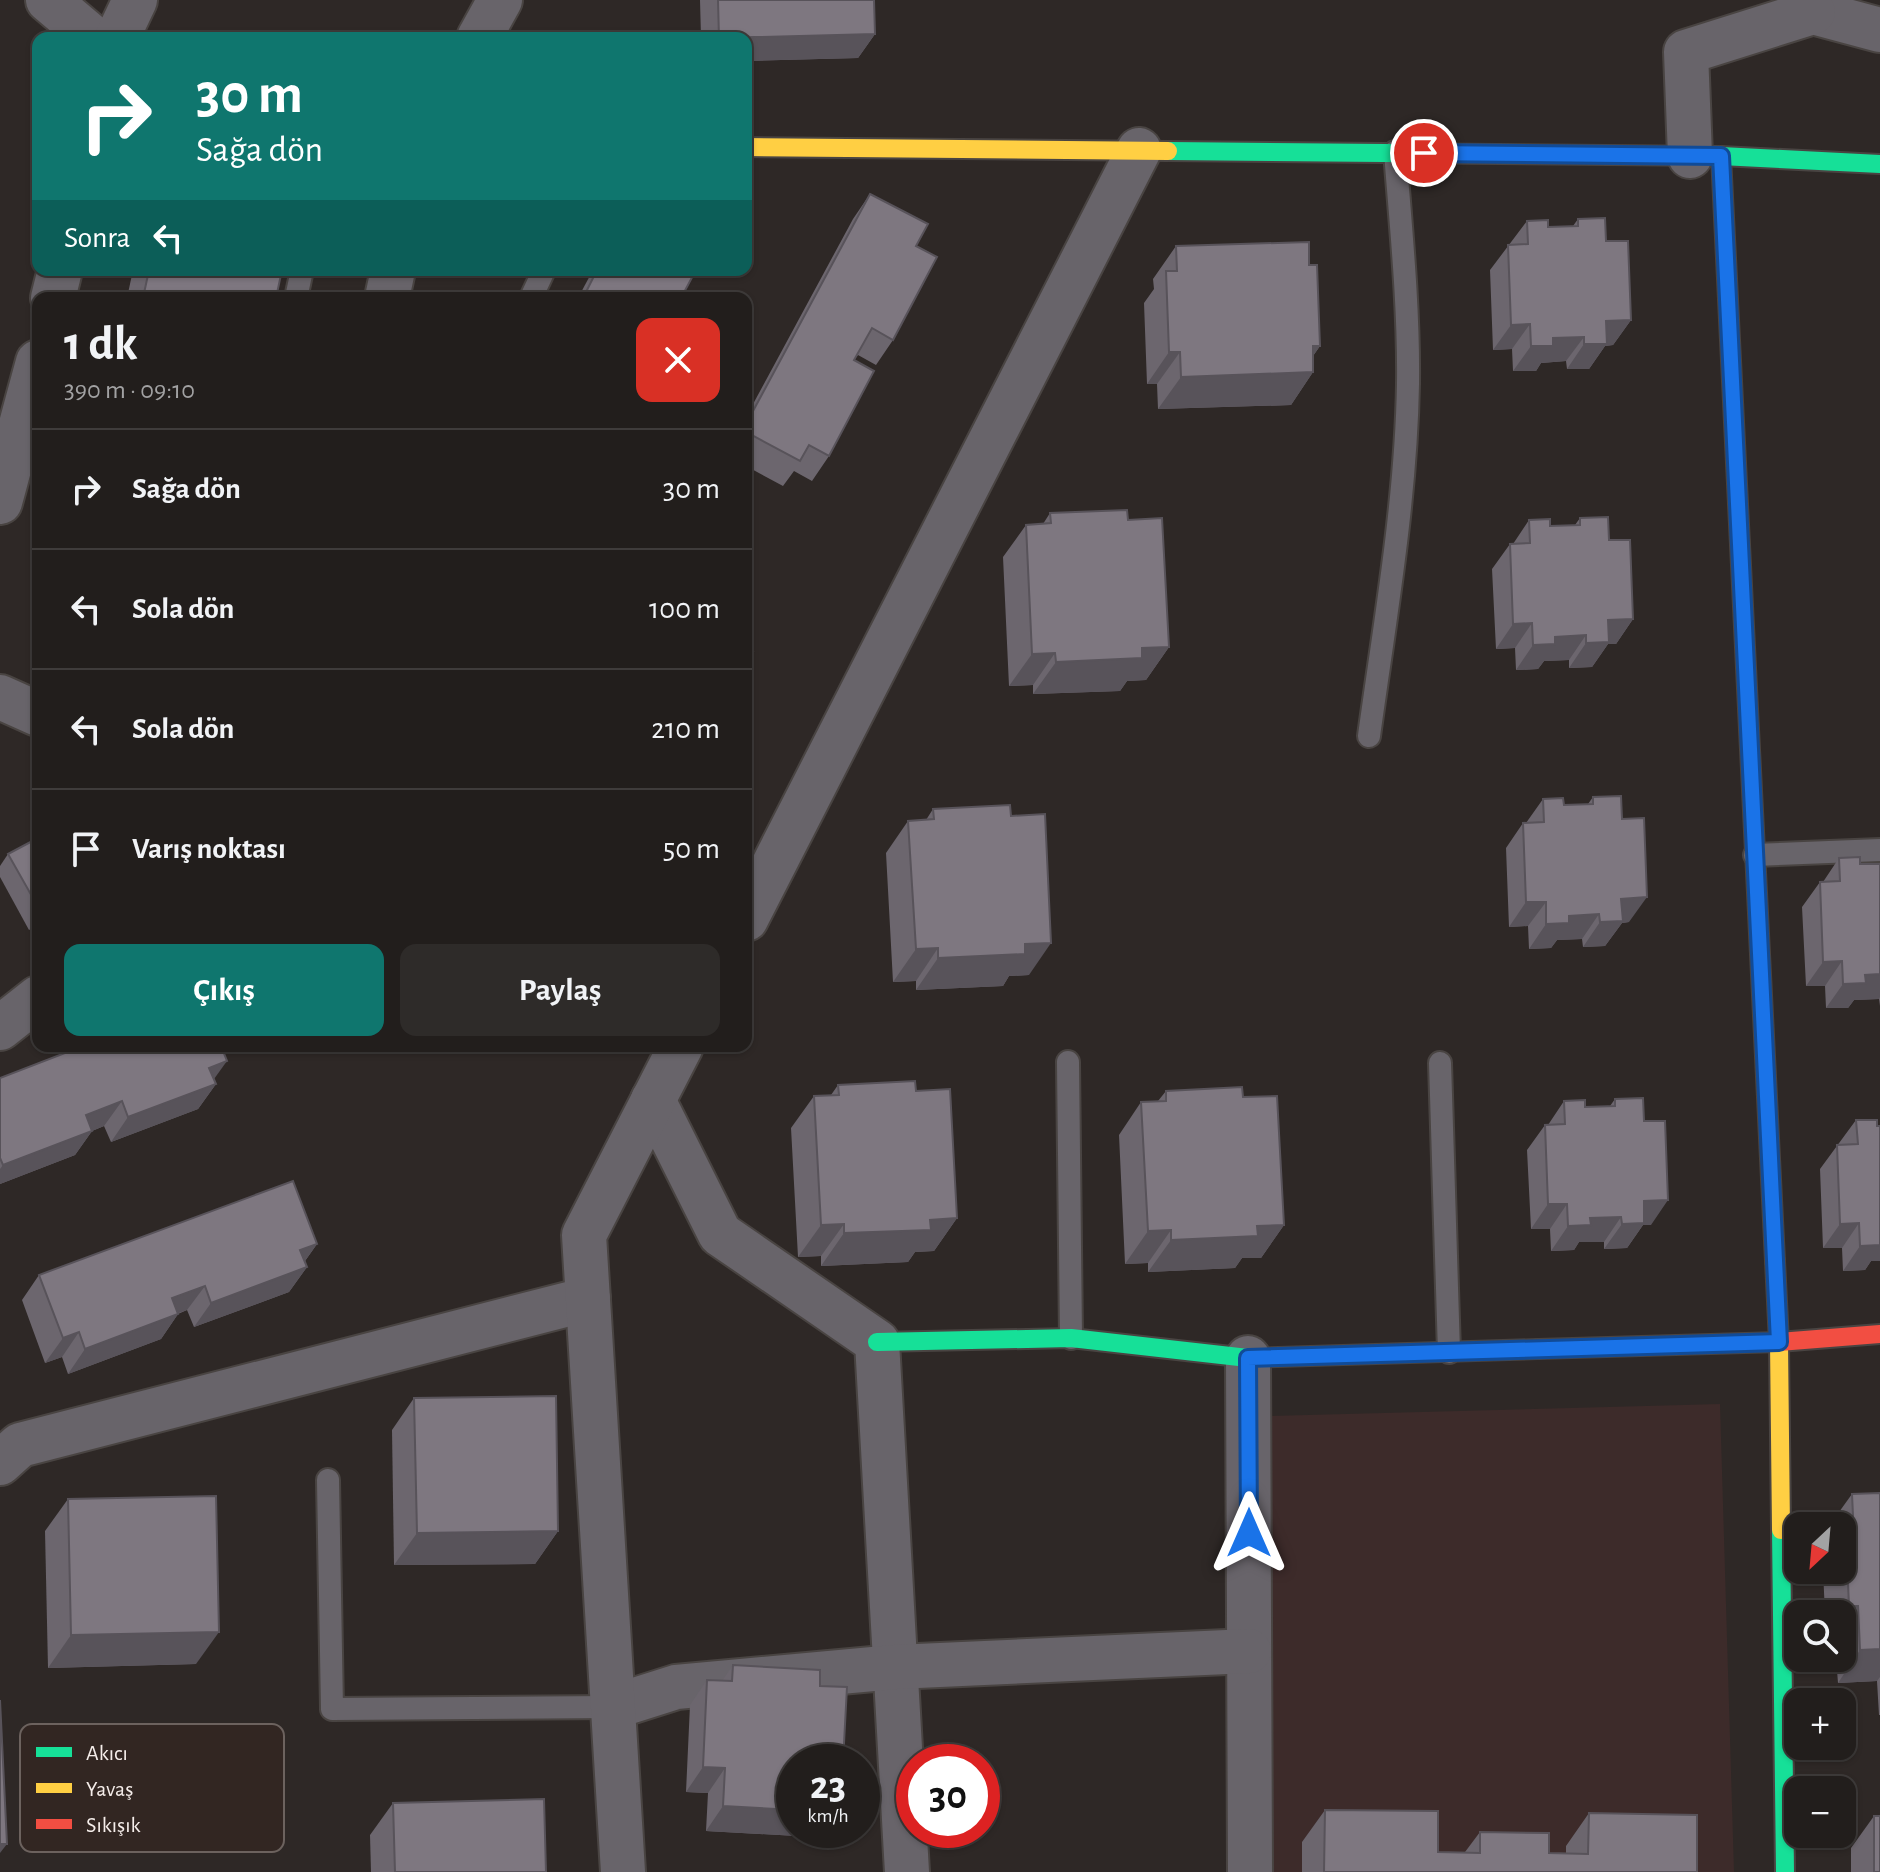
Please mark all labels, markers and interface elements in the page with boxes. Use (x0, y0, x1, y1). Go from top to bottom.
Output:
icon: right (64, 64, 168, 168)
text: 30 m (196, 67, 303, 123)
pin (1390, 119, 1458, 187)
icon: arrive (1402, 131, 1446, 175)
text: Sağa dön (196, 132, 323, 168)
icon: left (146, 216, 190, 260)
text: Sonra (64, 223, 130, 253)
button: close (636, 318, 720, 402)
text: 1 dk (64, 321, 138, 369)
text: 390 m · 09:10 (64, 377, 195, 403)
icon: right (64, 467, 108, 511)
text: Sağa dön (132, 474, 241, 504)
text: 30 m (663, 474, 720, 504)
icon: left (64, 587, 108, 631)
text: Sola dön (132, 594, 234, 624)
text: 100 m (649, 594, 720, 624)
icon: left (64, 707, 108, 751)
text: Sola dön (132, 714, 234, 744)
text: 210 m (651, 714, 720, 744)
icon: arrive (64, 827, 108, 871)
text: Varış noktası (132, 834, 286, 864)
text: 50 m (663, 834, 720, 864)
button: Çıkış (64, 944, 384, 1036)
button: Paylaş (400, 944, 720, 1036)
position arrow (1207, 1491, 1291, 1575)
north arrow (1784, 1512, 1856, 1584)
map controls (1784, 1512, 1856, 1848)
button: search (1784, 1600, 1856, 1672)
button: + (1784, 1688, 1856, 1760)
legend (20, 1724, 284, 1852)
text: Akıcı (86, 1742, 128, 1764)
speed limit sign: 30 (896, 1744, 1000, 1848)
text: 23 (810, 1766, 846, 1806)
button: − (1784, 1776, 1856, 1848)
text: Yavaş (86, 1778, 133, 1800)
text: km/h (807, 1806, 849, 1826)
text: Sıkışık (86, 1814, 141, 1836)

